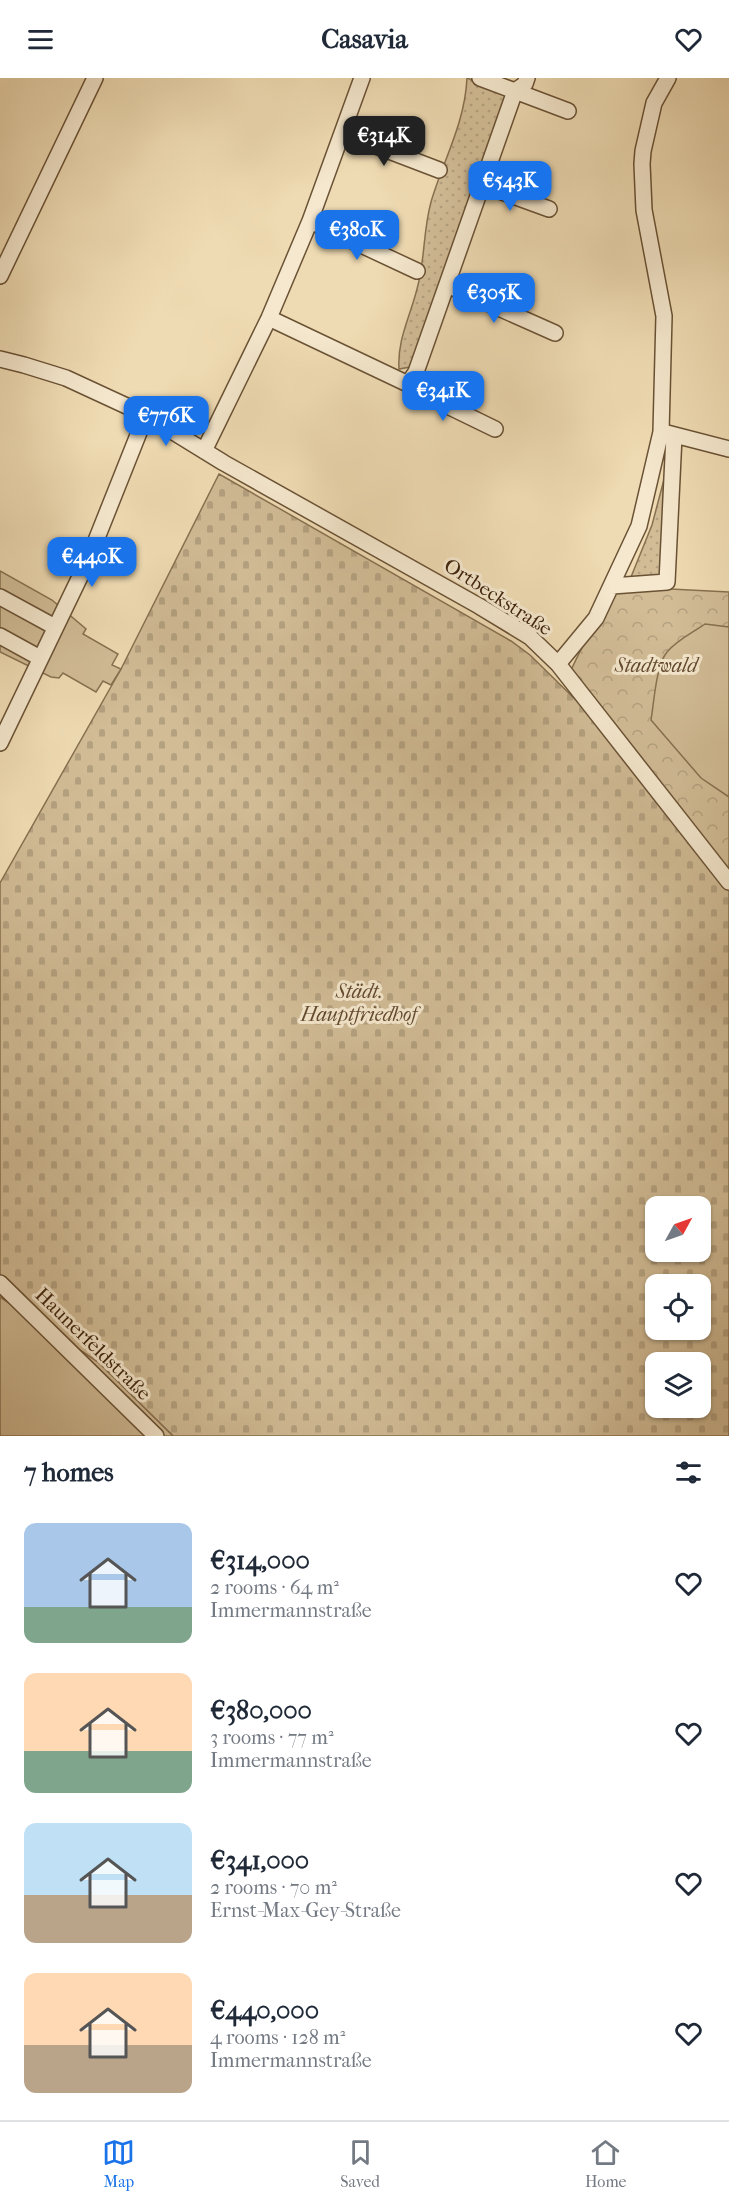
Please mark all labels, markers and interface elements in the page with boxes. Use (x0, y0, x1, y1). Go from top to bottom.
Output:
icon: menu (24, 23, 57, 56)
text: Casavia (321, 23, 408, 55)
icon: heart (672, 23, 705, 56)
pin: €314K (342, 116, 426, 167)
text: €314K (357, 124, 411, 147)
pin: €543K (468, 161, 552, 212)
text: €543K (482, 169, 538, 192)
pin: €380K (315, 210, 399, 261)
text: €380K (329, 218, 385, 241)
pin: €305K (452, 273, 536, 324)
text: €305K (467, 281, 521, 304)
pin: €341K (401, 371, 485, 422)
text: €341K (416, 379, 470, 402)
pin: €776K (124, 396, 208, 447)
text: €776K (138, 404, 194, 427)
pin: €440K (50, 537, 134, 588)
text: €440K (61, 545, 123, 568)
street label: Ortbeckstraße (440, 554, 556, 640)
park label: Stadtwald (614, 654, 700, 677)
park label: Städt. Hauptfriedhof (300, 980, 421, 1026)
north arrow (645, 1196, 711, 1262)
map controls (645, 1196, 711, 1418)
button: locate (645, 1274, 711, 1340)
street label: Haunerfeldstraße (30, 1283, 156, 1405)
button: layers (645, 1352, 711, 1418)
icon: filters (672, 1456, 705, 1489)
text: 7 homes (24, 1457, 114, 1488)
text: €314,000 (210, 1545, 310, 1576)
icon: home (72, 1547, 144, 1619)
icon: heart (672, 1567, 705, 1600)
text: 2 rooms · 64 m² (210, 1576, 339, 1599)
text: Immermannstraße (210, 1599, 372, 1622)
text: €380,000 (210, 1695, 312, 1726)
icon: home (72, 1697, 144, 1769)
icon: heart (672, 1717, 705, 1750)
text: 3 rooms · 77 m² (210, 1726, 334, 1749)
text: Immermannstraße (210, 1749, 372, 1772)
text: €341,000 (210, 1845, 309, 1876)
icon: home (72, 1847, 144, 1919)
icon: heart (672, 1867, 705, 1900)
text: 2 rooms · 70 m² (210, 1876, 337, 1899)
text: Ernst-Max-Gey-Straße (210, 1899, 401, 1922)
text: €440,000 (210, 1995, 319, 2026)
icon: home (72, 1997, 144, 2069)
icon: heart (672, 2017, 705, 2050)
text: 4 rooms · 128 m² (210, 2026, 345, 2049)
text: Immermannstraße (210, 2049, 372, 2072)
tab: Map (102, 2136, 135, 2191)
tab: Saved (340, 2136, 380, 2191)
tab: Home (585, 2136, 627, 2191)

